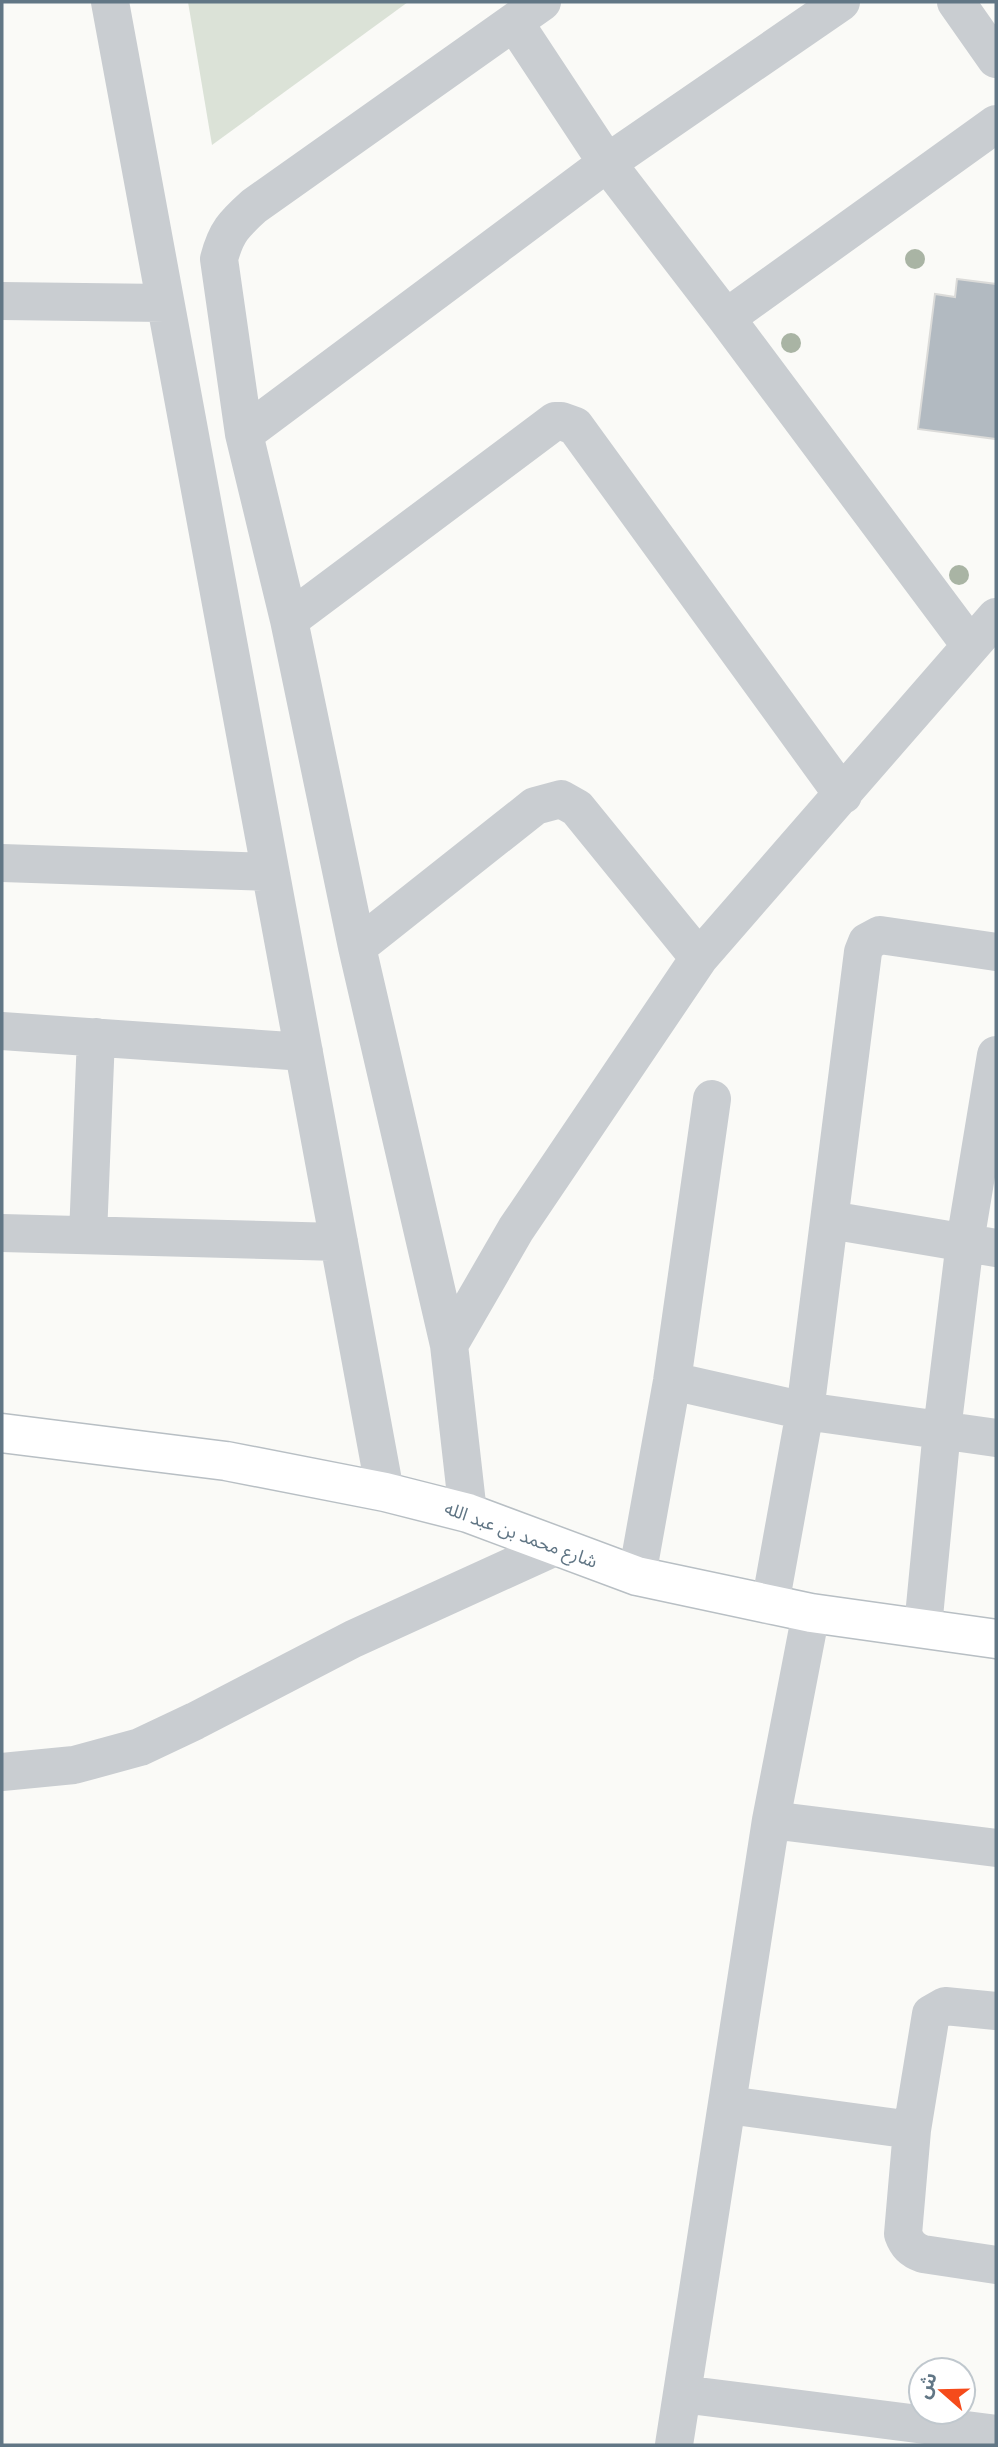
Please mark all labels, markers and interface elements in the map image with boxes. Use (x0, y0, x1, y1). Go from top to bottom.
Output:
street label: شارع محمد بن عبد الله (441, 1496, 601, 1576)
north arrow (907, 2356, 977, 2426)
text: ش (910, 2369, 943, 2402)

